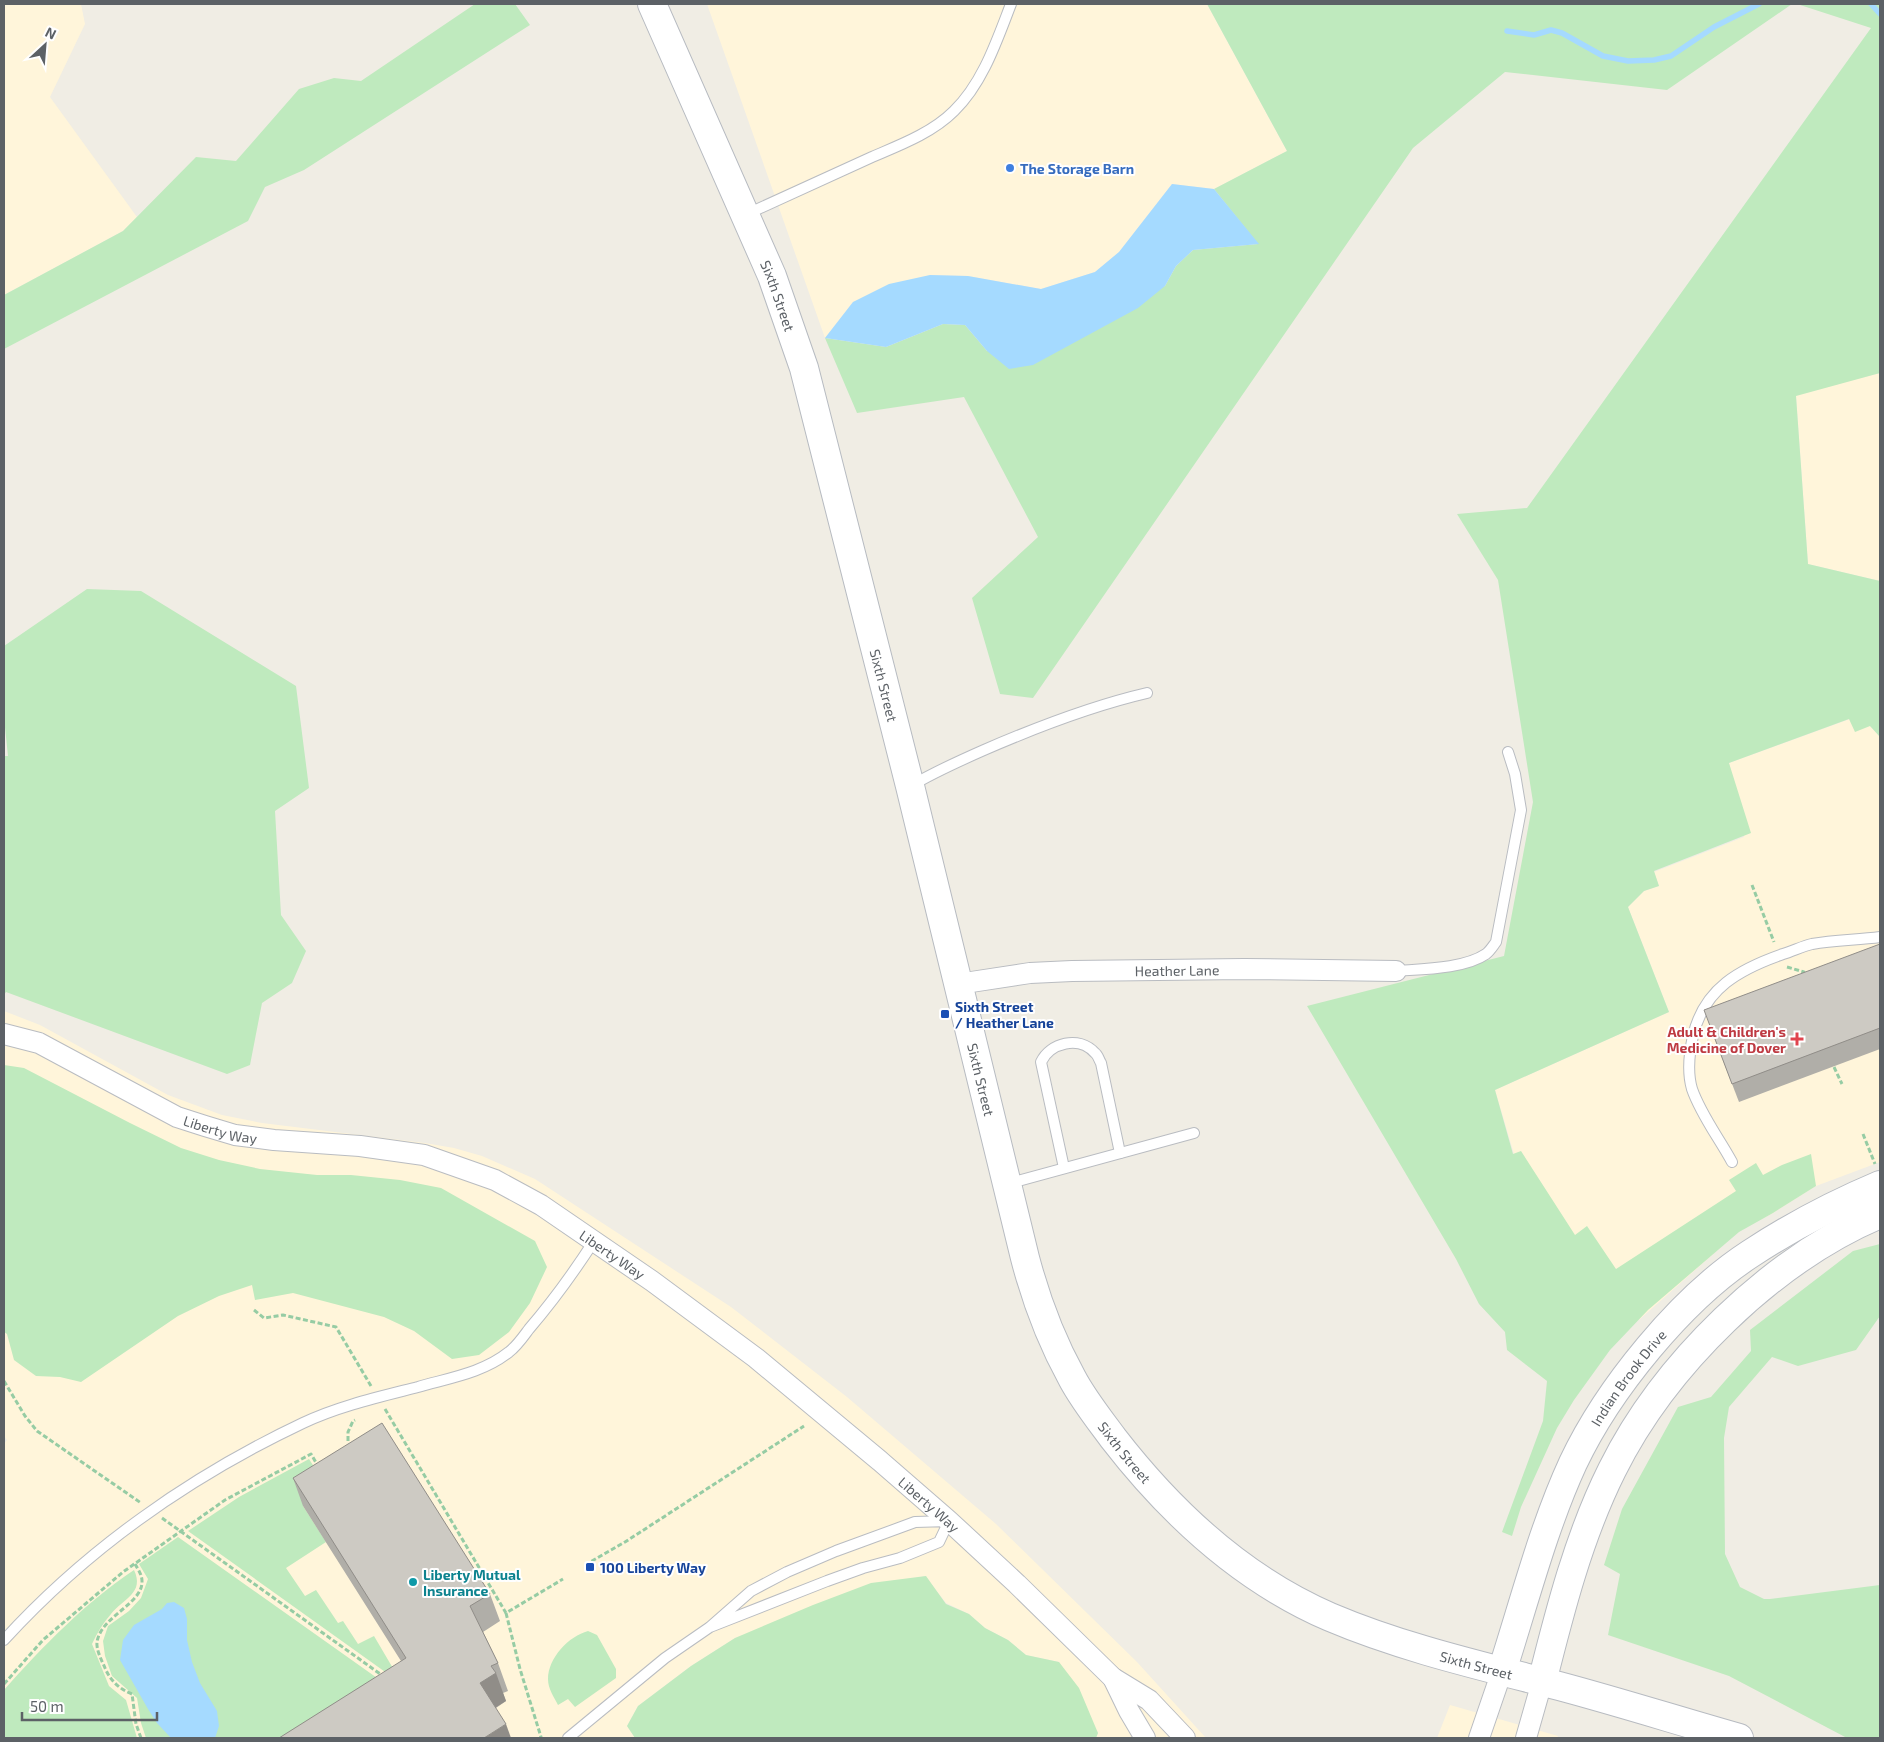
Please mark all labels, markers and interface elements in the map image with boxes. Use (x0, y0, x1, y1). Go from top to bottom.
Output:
north arrow (20, 20, 70, 70)
text: N (43, 23, 59, 43)
place label: The Storage Barn (1020, 160, 1134, 177)
marker: The Storage Barn (1004, 162, 1016, 174)
street label: Sixth Street (758, 258, 799, 333)
street label: Sixth Street (867, 647, 902, 723)
street label: Heather Lane (1135, 961, 1220, 979)
place label: Sixth Street / Heather Lane (955, 998, 1054, 1031)
marker: Sixth Street / Heather Lane (939, 1008, 951, 1020)
place label: Adult & Children's Medicine of Dover (1667, 1023, 1786, 1056)
marker: Adult & Children's Medicine of Dover (1790, 1032, 1804, 1046)
street label: Sixth Street (964, 1041, 999, 1118)
street label: Liberty Way (182, 1111, 259, 1146)
street label: Liberty Way (577, 1226, 649, 1283)
street label: Indian Brook Drive (1587, 1326, 1669, 1429)
street label: Sixth Street (1095, 1418, 1155, 1486)
street label: Liberty Way (895, 1473, 964, 1536)
place label: 100 Liberty Way (600, 1559, 706, 1576)
marker: 100 Liberty Way (584, 1561, 596, 1573)
place label: Liberty Mutual Insurance (423, 1566, 521, 1599)
marker: Liberty Mutual Insurance (407, 1576, 419, 1588)
street label: Sixth Street (1438, 1647, 1514, 1682)
scale bar (22, 1690, 158, 1722)
text: 50 m (30, 1697, 64, 1715)

